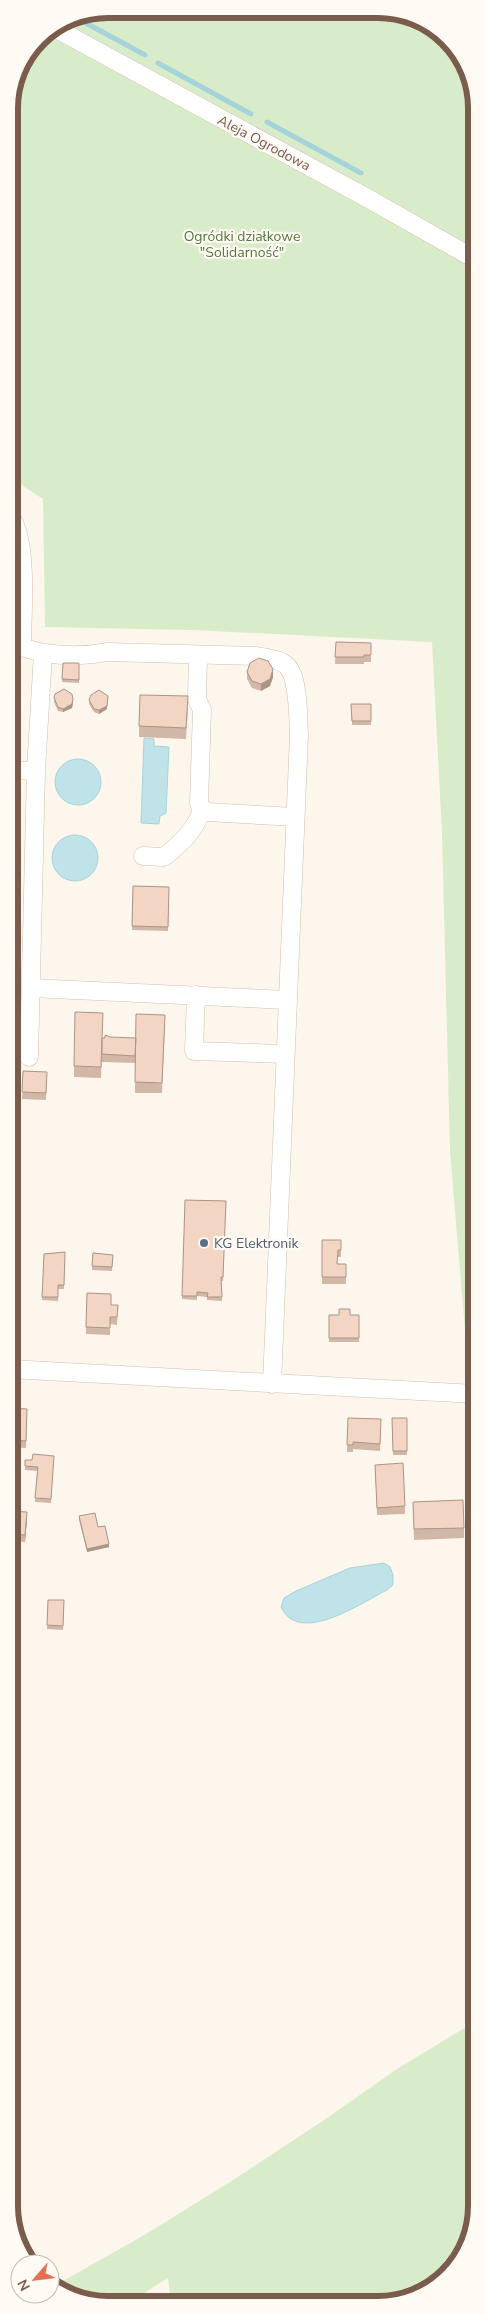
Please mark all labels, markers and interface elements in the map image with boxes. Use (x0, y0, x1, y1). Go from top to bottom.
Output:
street label: Aleja Ogrodowa (214, 111, 314, 175)
park label: Ogródki działkowe "Solidarność" (184, 227, 300, 262)
place label: KG Elektronik (214, 1234, 299, 1253)
marker: KG Elektronik (198, 1237, 210, 1249)
north arrow (10, 2254, 60, 2304)
text: N (13, 2276, 35, 2294)

